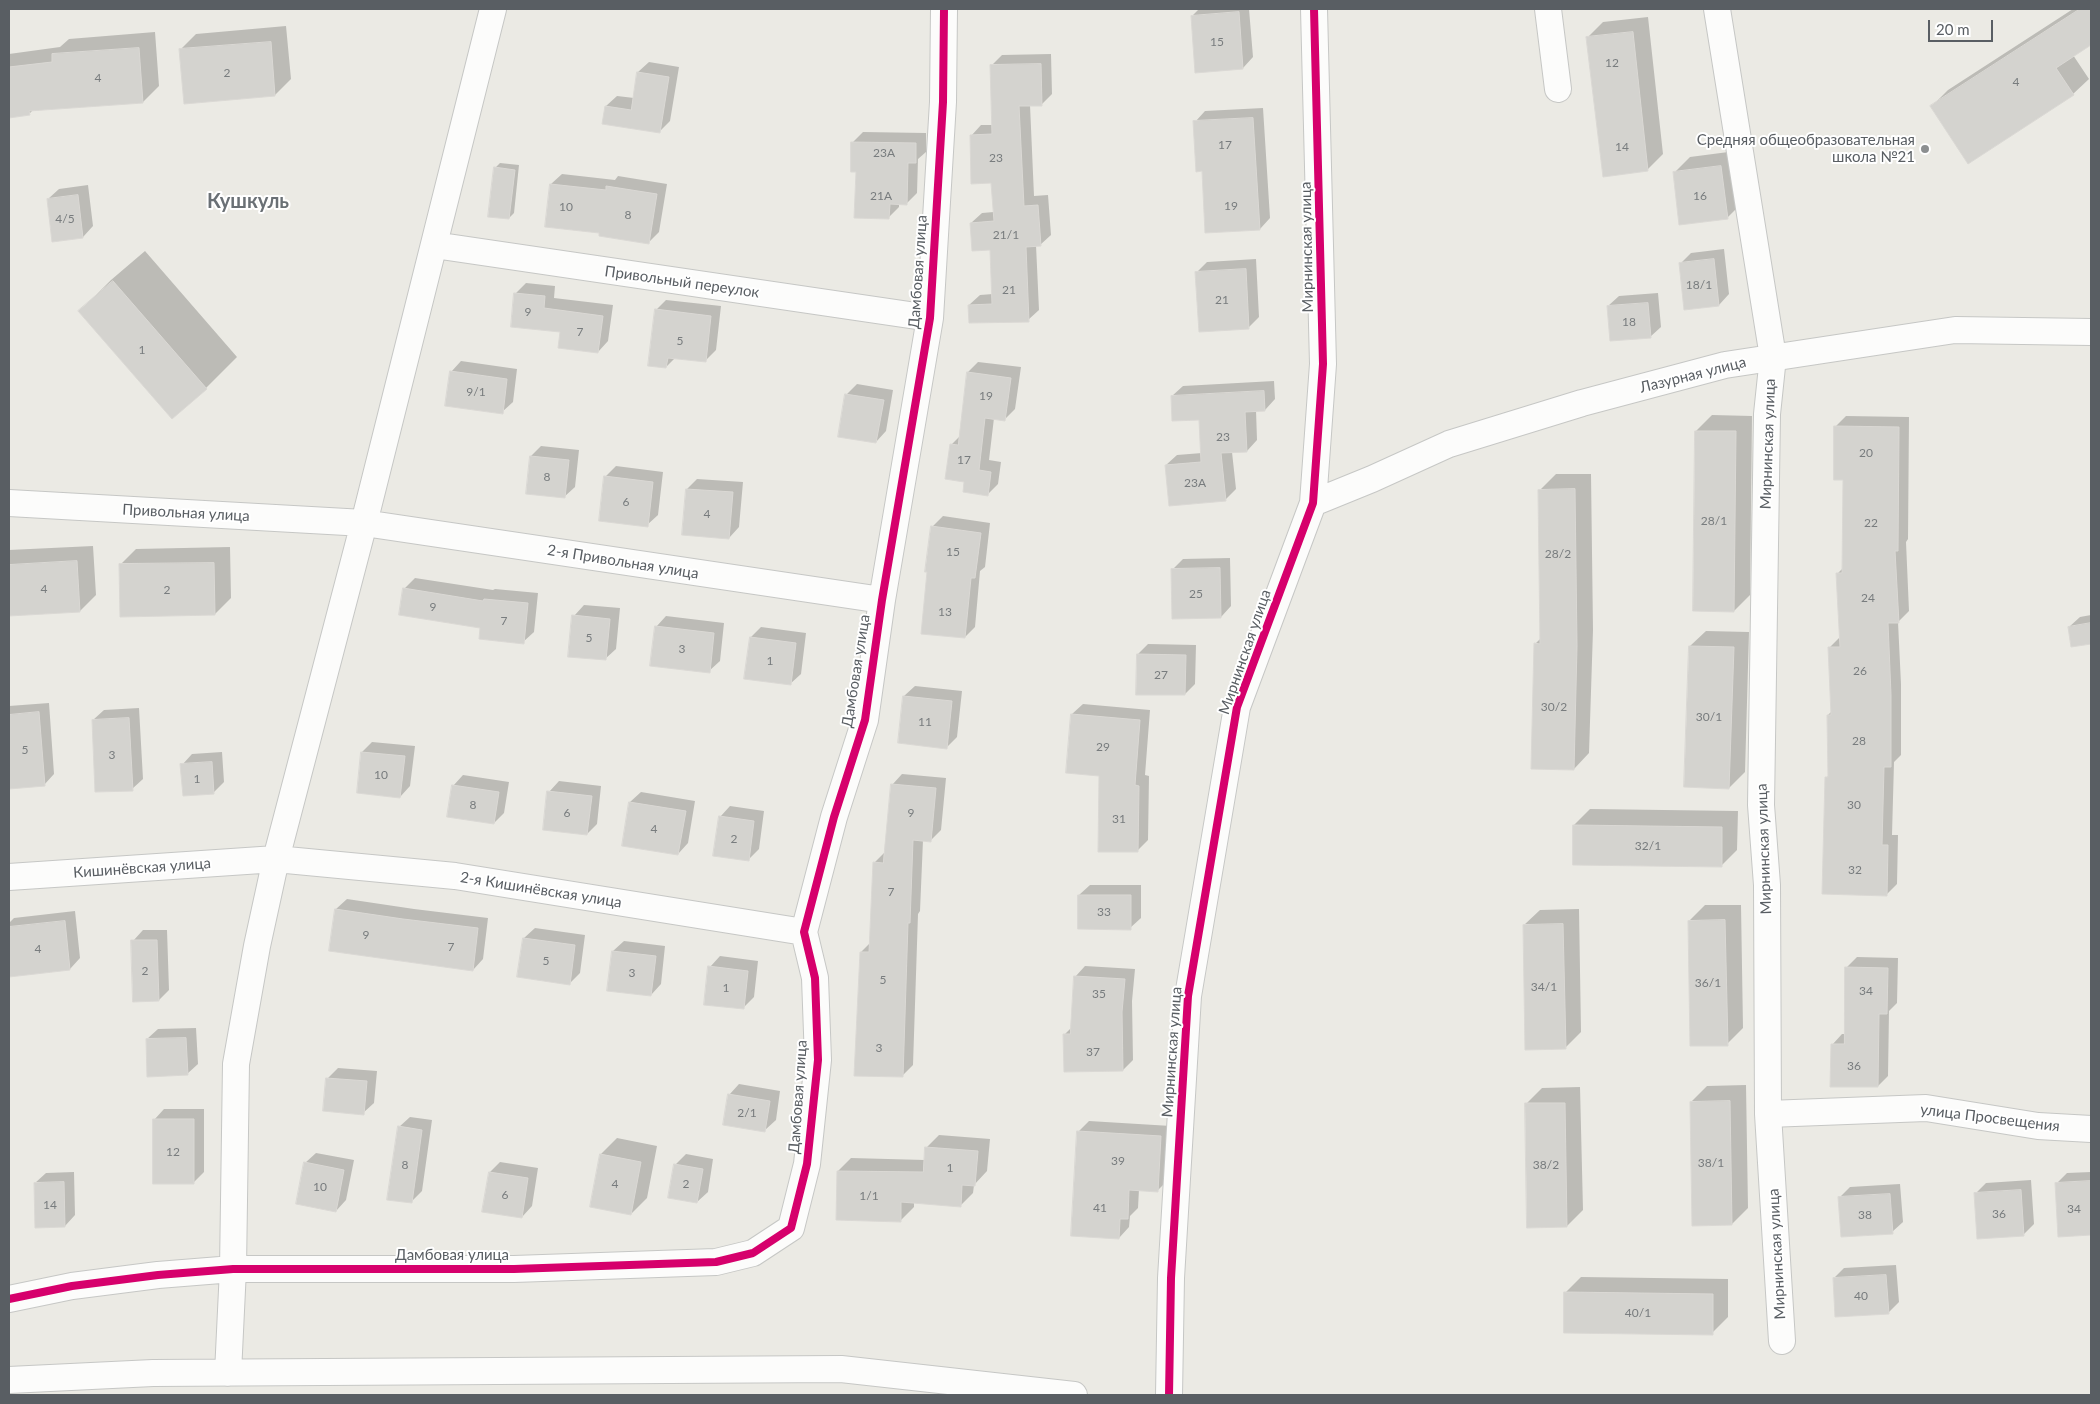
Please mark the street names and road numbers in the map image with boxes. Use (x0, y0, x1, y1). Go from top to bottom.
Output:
street label: Мирнинская улица (1297, 181, 1317, 313)
street label: Дамбовая улица (905, 214, 931, 330)
street label: Привольный переулок (604, 262, 760, 302)
street label: Лазурная улица (1638, 353, 1748, 397)
street label: Мирнинская улица (1757, 378, 1779, 510)
street label: Привольная улица (122, 501, 250, 525)
street label: 2-я Привольная улица (546, 541, 700, 583)
street label: Мирнинская улица (1215, 587, 1275, 717)
street label: Дамбовая улица (838, 613, 874, 729)
street label: Мирнинская улица (1753, 783, 1775, 915)
street label: Кишинёвская улица (73, 854, 211, 882)
street label: 2-я Кишинёвская улица (459, 868, 623, 912)
street label: Мирнинская улица (1158, 986, 1186, 1118)
street label: Дамбовая улица (785, 1039, 811, 1155)
street label: улица Просвещения (1919, 1101, 2061, 1135)
street label: Мирнинская улица (1765, 1188, 1789, 1320)
street label: Дамбовая улица (395, 1246, 509, 1264)

